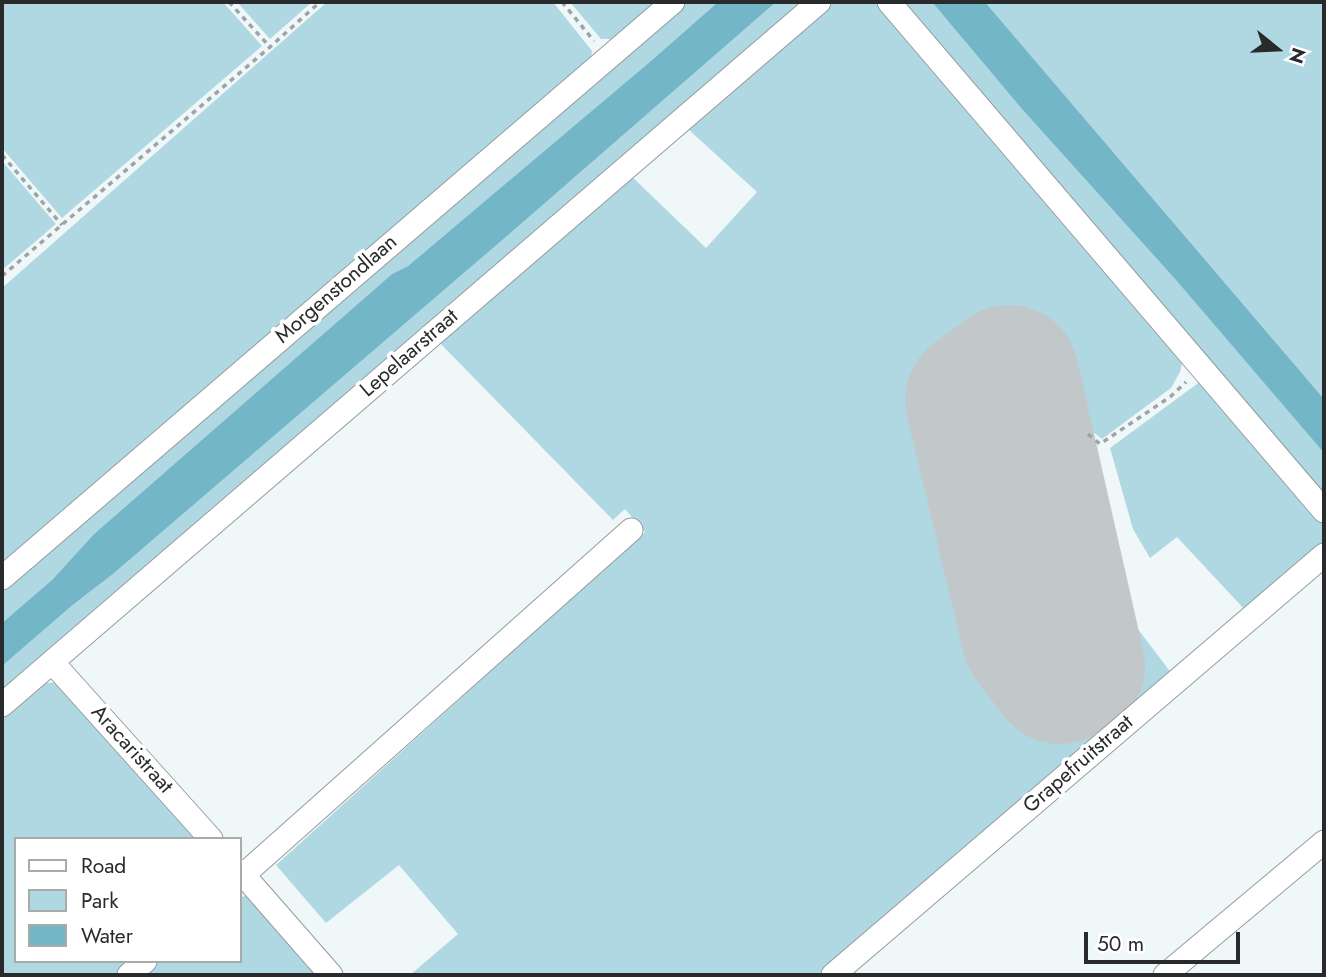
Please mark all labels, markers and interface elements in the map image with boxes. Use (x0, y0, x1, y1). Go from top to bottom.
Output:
north arrow (1242, 14, 1312, 84)
text: N (1282, 44, 1313, 67)
street label: Morgenstondlaan (271, 230, 403, 350)
street label: Lepelaarstraat (356, 305, 464, 403)
street label: Aracaristraat (85, 701, 177, 799)
street label: Grapefruitstraat (1019, 711, 1139, 819)
legend (14, 837, 242, 963)
text: Road (81, 851, 126, 881)
text: Park (81, 886, 118, 916)
scale bar (1088, 918, 1244, 962)
text: Water (81, 921, 133, 951)
text: 50 m (1097, 929, 1144, 959)

